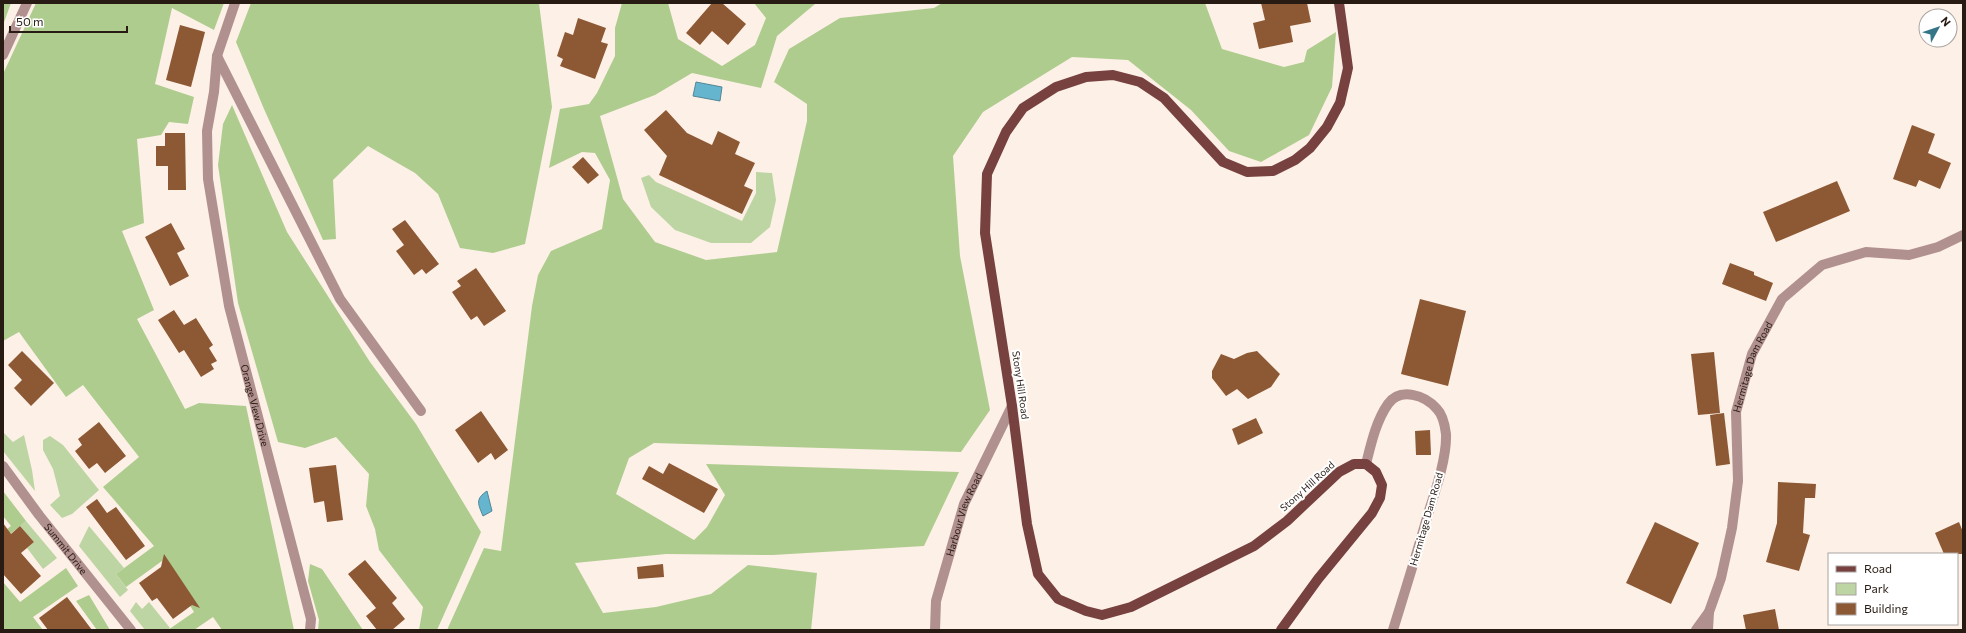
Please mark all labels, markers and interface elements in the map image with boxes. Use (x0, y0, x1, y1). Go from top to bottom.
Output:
scale bar (10, 8, 127, 34)
north arrow (1918, 8, 1958, 48)
text: 50 m (16, 14, 44, 28)
text: N (1938, 14, 1954, 29)
street label: Hermitage Dam Road (1730, 319, 1775, 414)
street label: Stony Hill Road (1010, 350, 1032, 420)
street label: Orange View Drive (238, 363, 271, 447)
street label: Stony Hill Road (1277, 458, 1337, 514)
street label: Harbour View Road (943, 471, 984, 558)
street label: Hermitage Dam Road (1407, 471, 1445, 567)
street label: Summit Drive (42, 521, 90, 577)
legend (1828, 553, 1958, 625)
text: Road (1864, 561, 1892, 575)
text: Park (1864, 581, 1890, 595)
text: Building (1864, 601, 1908, 615)

